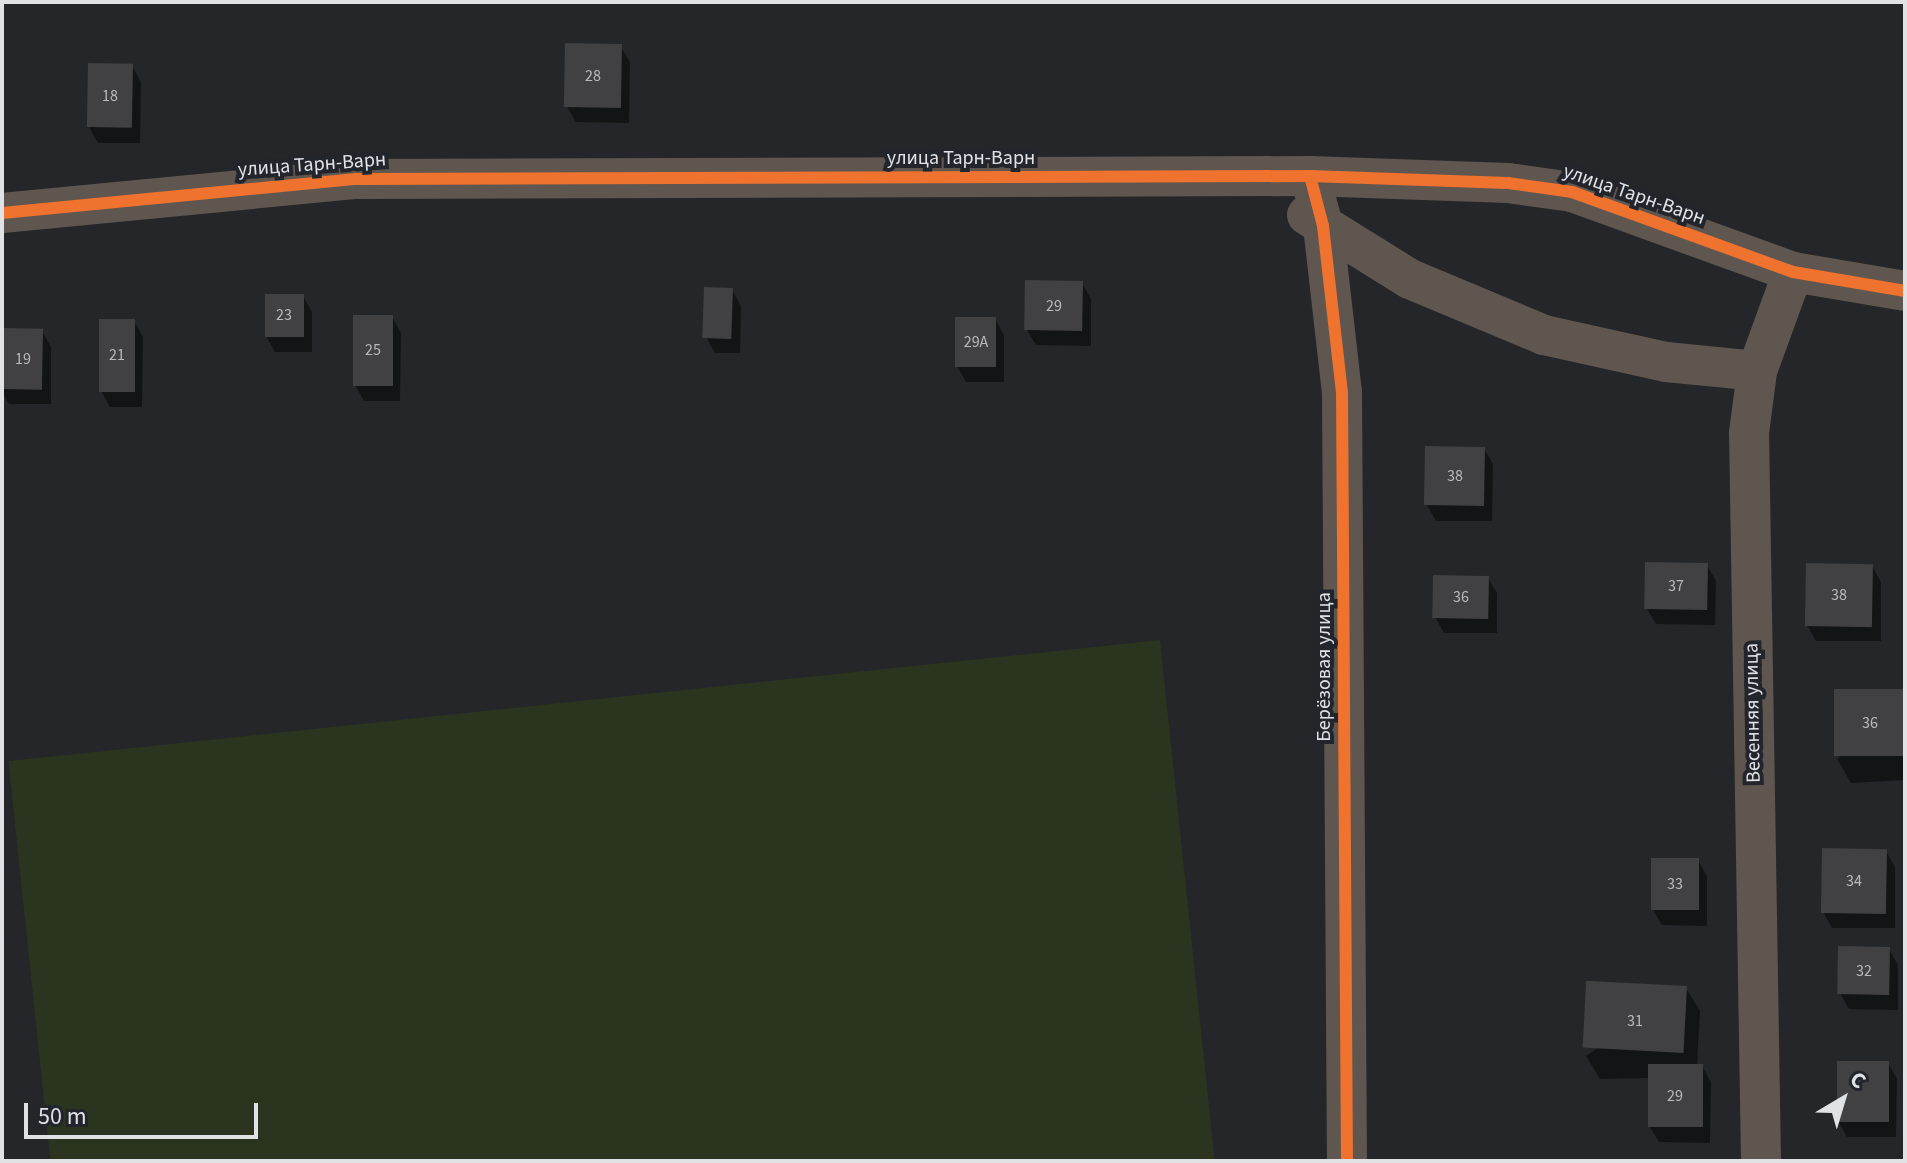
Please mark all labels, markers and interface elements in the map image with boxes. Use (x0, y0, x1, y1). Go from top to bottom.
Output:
house number: 28 (585, 66, 601, 86)
house number: 18 (102, 86, 118, 106)
street label: улица Тарн-Варн (887, 146, 1035, 170)
street label: улица Тарн-Варн (237, 148, 387, 182)
street label: улица Тарн-Варн (1560, 159, 1708, 231)
house number: 29 (1046, 296, 1062, 316)
house number: 23 (276, 305, 292, 325)
house number: 29А (964, 332, 988, 352)
house number: 25 (365, 340, 381, 360)
house number: 21 (109, 345, 125, 365)
house number: 19 (15, 349, 31, 369)
house number: 38 (1447, 466, 1463, 486)
house number: 37 (1668, 576, 1684, 596)
house number: 38 (1831, 585, 1847, 605)
house number: 36 (1453, 587, 1469, 607)
street label: Берёзовая улица (1312, 592, 1336, 742)
street label: Весенняя улица (1740, 643, 1766, 783)
house number: 36 (1862, 713, 1878, 733)
house number: 34 (1846, 871, 1862, 891)
house number: 33 (1667, 874, 1683, 894)
house number: 32 (1856, 961, 1872, 981)
house number: 31 (1627, 1011, 1643, 1031)
north arrow (1803, 1059, 1883, 1139)
text: С (1843, 1064, 1873, 1097)
house number: 29 (1667, 1086, 1683, 1106)
scale bar (28, 1087, 262, 1137)
text: 50 m (38, 1099, 87, 1134)

